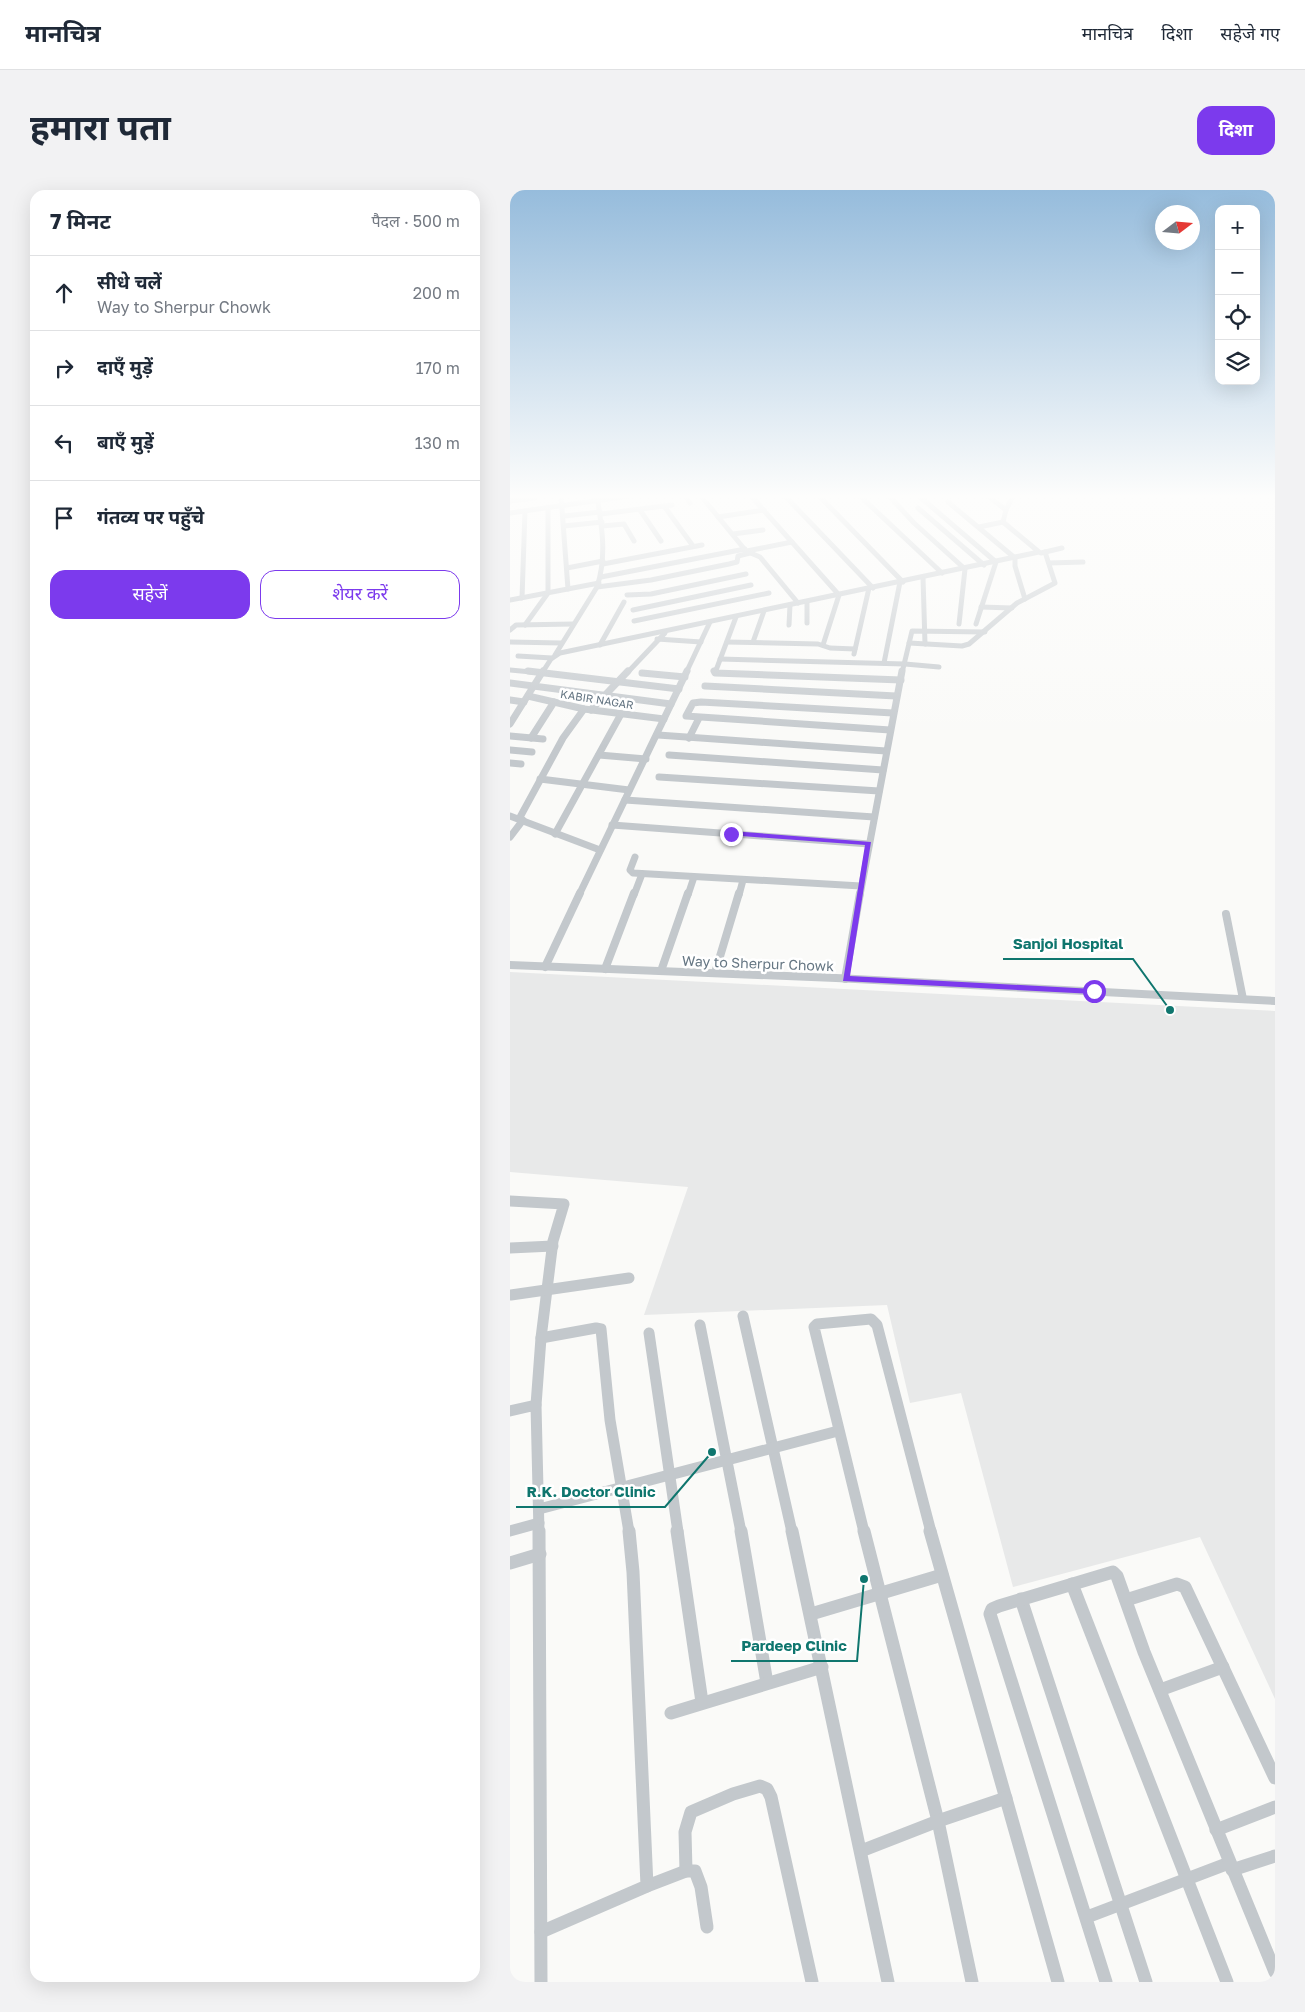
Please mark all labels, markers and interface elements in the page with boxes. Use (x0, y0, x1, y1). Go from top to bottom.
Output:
text: मानचित्र (25, 18, 101, 47)
text: मानचित्र (1082, 22, 1133, 44)
text: दिशा (1161, 22, 1192, 44)
text: सहेजे गए (1220, 22, 1280, 44)
text: हमारा पता (30, 106, 171, 148)
button: दिशा (1197, 106, 1275, 155)
north arrow (1155, 205, 1200, 250)
map controls (1215, 205, 1260, 385)
button: + (1215, 205, 1260, 250)
text: 7 मिनट (50, 208, 111, 234)
text: पैदल · 500 m (371, 211, 460, 231)
button: − (1215, 250, 1260, 295)
text: सीधे चलें (97, 270, 162, 293)
icon: ahead (50, 279, 78, 307)
text: 200 m (413, 283, 460, 303)
button: locate (1215, 295, 1260, 340)
text: Way to Sherpur Chowk (97, 297, 271, 317)
button: layers (1215, 340, 1260, 385)
icon: right (50, 354, 78, 382)
text: दाएँ मुड़ें (97, 355, 153, 378)
text: 170 m (416, 358, 460, 378)
icon: left (50, 429, 78, 457)
text: बाएँ मुड़ें (97, 430, 154, 453)
text: 130 m (415, 433, 460, 453)
icon: arrive (50, 504, 78, 532)
text: गंतव्य पर पहुँचे (97, 505, 204, 528)
button: सहेजें (50, 570, 250, 619)
button: शेयर करें (260, 570, 460, 619)
street label: KABIR NAGAR (559, 687, 635, 711)
route end (720, 823, 743, 846)
callout: Sanjoi Hospital (1003, 929, 1133, 959)
text: Sanjoi Hospital (1013, 934, 1123, 952)
street label: Way to Sherpur Chowk (682, 952, 834, 974)
route start (1083, 980, 1106, 1003)
callout: R.K. Doctor Clinic (516, 1477, 665, 1507)
text: R.K. Doctor Clinic (526, 1482, 656, 1500)
callout: Pardeep Clinic (731, 1631, 857, 1661)
text: Pardeep Clinic (741, 1636, 847, 1654)

